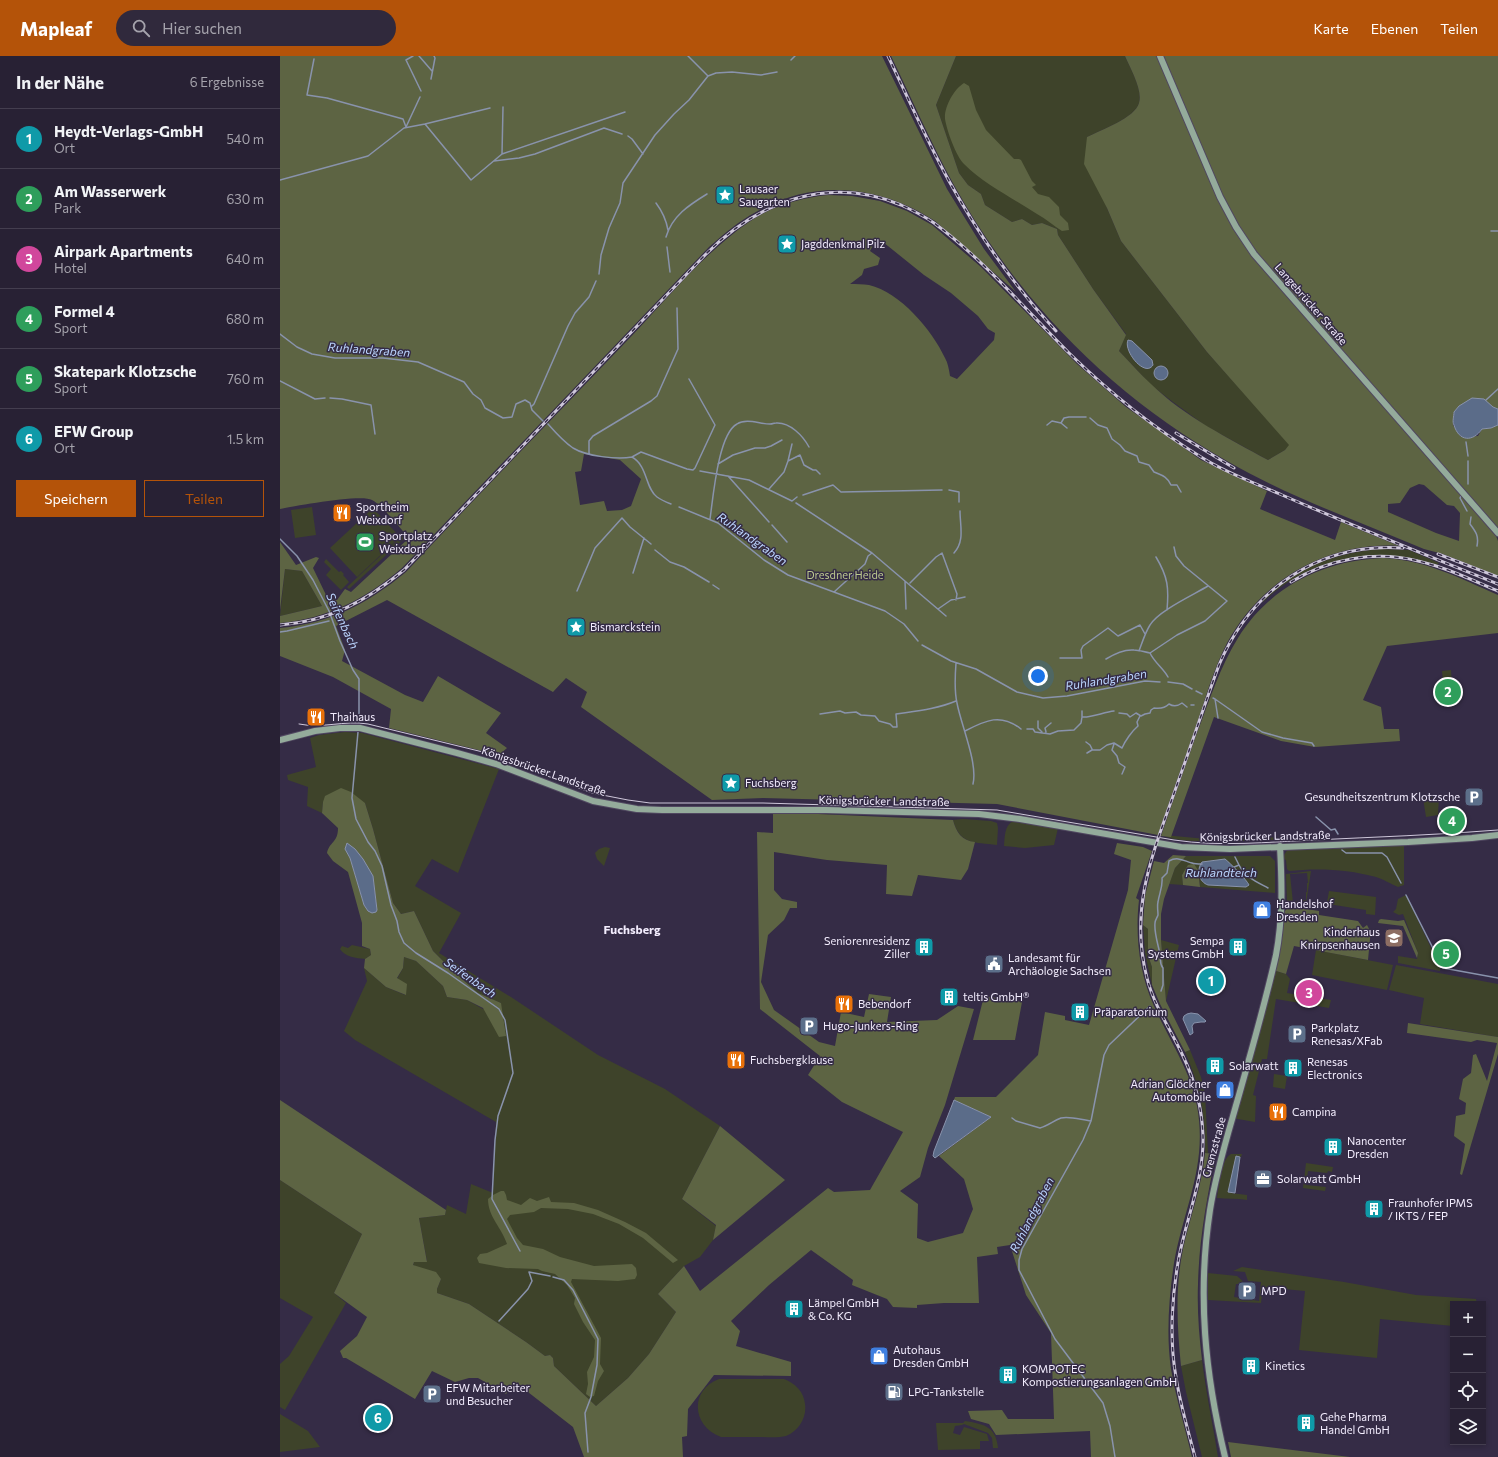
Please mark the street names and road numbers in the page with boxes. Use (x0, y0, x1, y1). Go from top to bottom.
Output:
street label: Langebrücker Straße (1272, 260, 1350, 347)
street label: Königsbrücker Landstraße (480, 743, 608, 798)
street label: Königsbrücker Landstraße (818, 793, 950, 808)
street label: Königsbrücker Landstraße (1199, 828, 1331, 843)
street label: Grenzstraße (1199, 1115, 1228, 1178)

